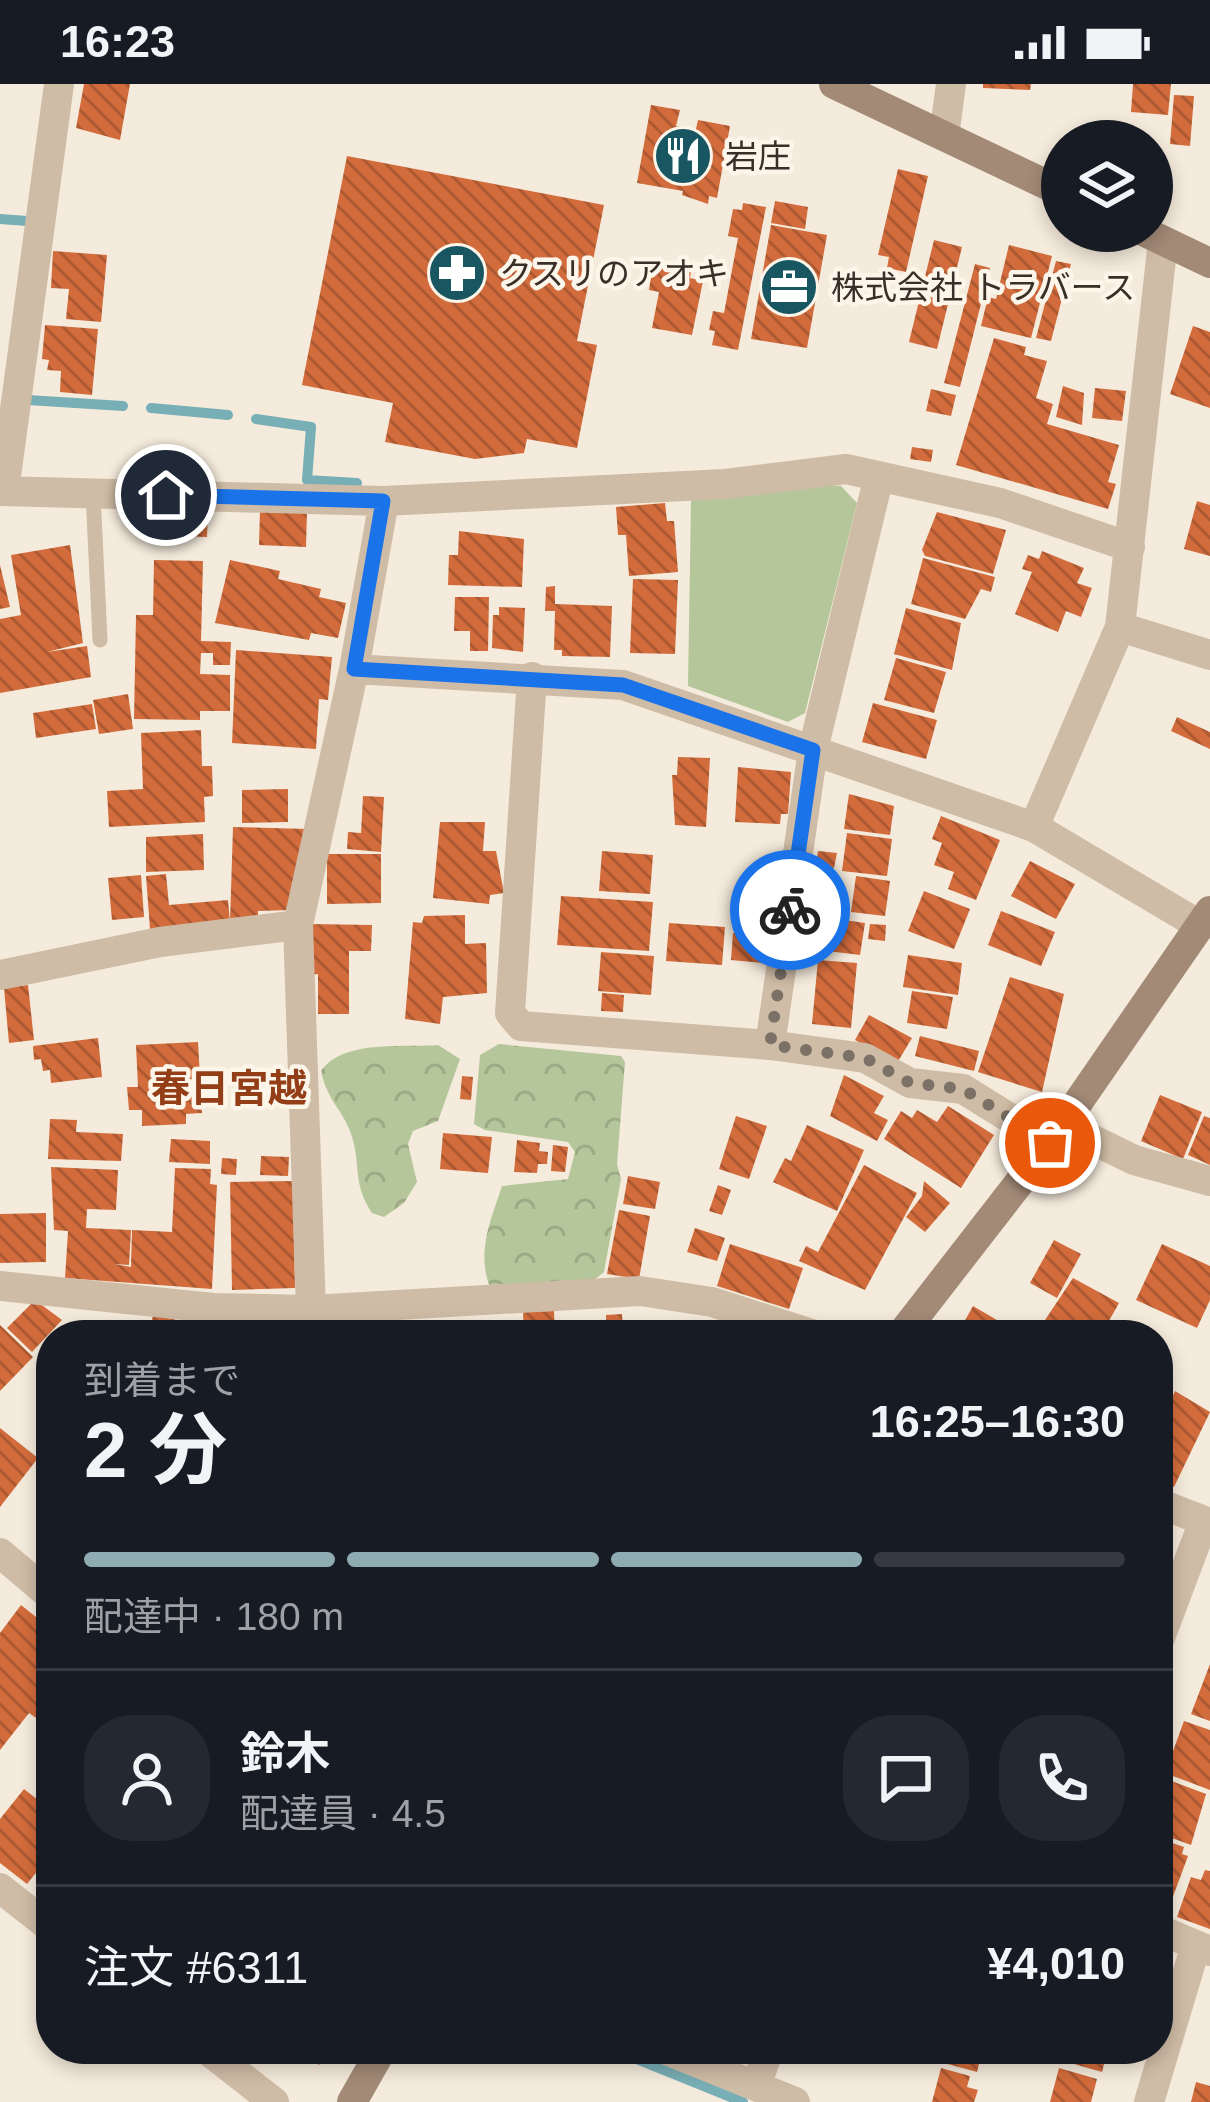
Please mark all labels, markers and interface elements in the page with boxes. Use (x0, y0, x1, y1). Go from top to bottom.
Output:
text: 16:23 (60, 16, 175, 67)
map controls (1041, 120, 1173, 252)
button: layers (1041, 120, 1173, 252)
restaurant icon: 岩庄 (652, 125, 714, 187)
place label: 岩庄 (725, 138, 791, 175)
pharmacy icon: クスリのアオキ (426, 242, 488, 304)
place label: クスリのアオキ (499, 255, 729, 292)
office icon: 株式会社 トラバース (758, 256, 820, 318)
place label: 株式会社 トラバース (831, 269, 1135, 306)
pin (115, 444, 217, 546)
icon: home (133, 462, 199, 528)
courier (730, 850, 850, 970)
icon: bike (757, 877, 823, 943)
district label: 春日宮越 (151, 1067, 307, 1110)
pin (999, 1092, 1101, 1194)
icon: bag (1017, 1110, 1083, 1176)
text: 到着まで (84, 1359, 240, 1402)
text: 16:25–16:30 (870, 1396, 1125, 1447)
text: 2 分 (84, 1406, 227, 1494)
text: 配達中 · 180 m (84, 1595, 344, 1638)
button: person (84, 1715, 210, 1841)
button: chat (843, 1715, 969, 1841)
button: phone (999, 1715, 1125, 1841)
text: 鈴木 (240, 1728, 330, 1779)
text: 配達員 · 4.5 (240, 1792, 446, 1835)
text: ¥4,010 (987, 1938, 1125, 1989)
text: 注文 #6311 (84, 1942, 308, 1993)

